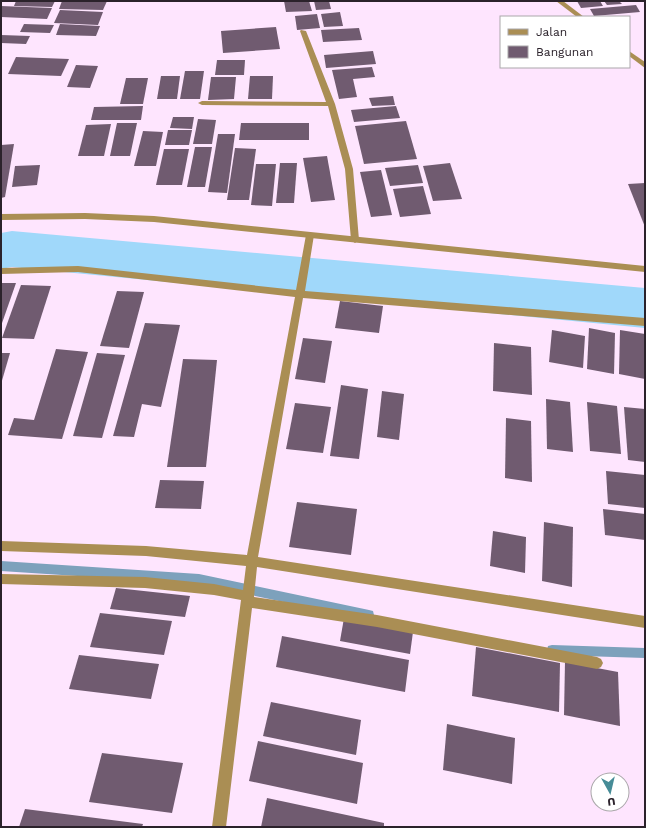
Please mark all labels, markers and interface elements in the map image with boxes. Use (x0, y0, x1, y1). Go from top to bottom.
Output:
legend (500, 16, 630, 68)
text: Jalan (536, 25, 567, 39)
text: Bangunan (536, 45, 594, 59)
north arrow (590, 772, 630, 812)
text: U (606, 794, 616, 808)

